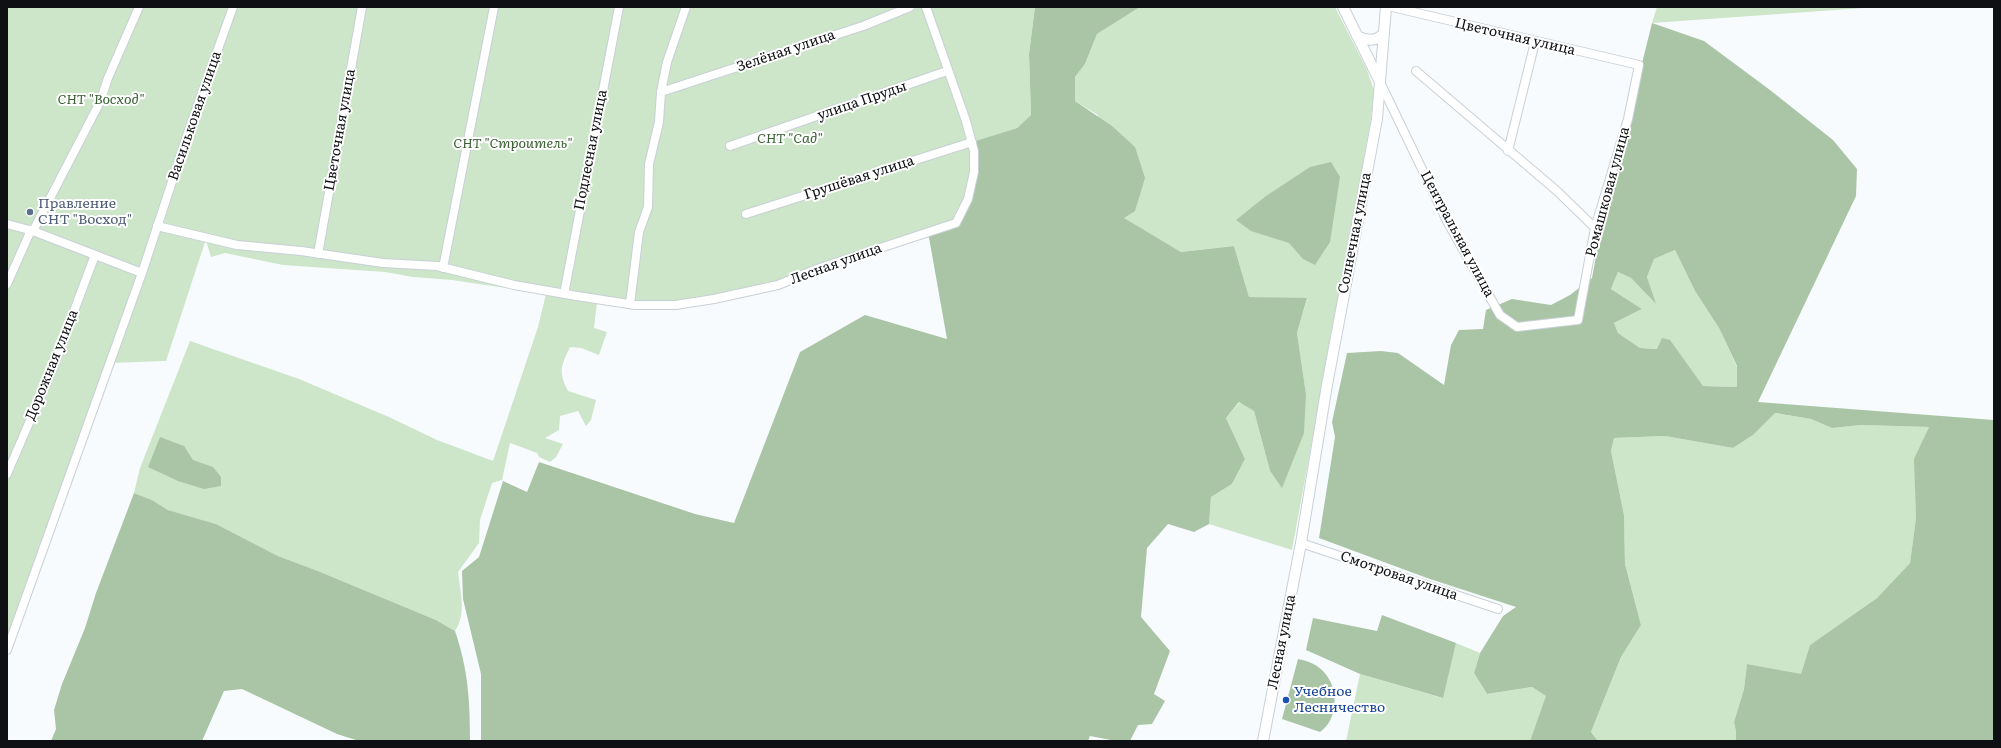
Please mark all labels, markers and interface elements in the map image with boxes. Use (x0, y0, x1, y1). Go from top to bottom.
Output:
street label: Цветочная улица (1453, 15, 1577, 59)
street label: Зелёная улица (735, 26, 837, 76)
street label: Васильковая улица (165, 49, 225, 183)
street label: Цветочная улица (321, 68, 359, 192)
street label: улица Пруды (815, 78, 909, 124)
street label: Подлесная улица (571, 88, 611, 212)
park label: СНТ "Восход" (57, 92, 145, 108)
street label: Ромашковая улица (1583, 125, 1633, 259)
park label: СНТ "Сад" (757, 131, 823, 147)
park label: СНТ "Строитель" (453, 136, 573, 152)
street label: Грушёвая улица (802, 152, 916, 204)
street label: Центральная улица (1417, 168, 1497, 300)
street label: Солнечная улица (1335, 171, 1375, 295)
place label: Правление СНТ "Восход" (38, 196, 132, 228)
marker: Правление СНТ "Восход" (25, 207, 35, 217)
street label: Лесная улица (788, 240, 884, 288)
street label: Дорожная улица (22, 307, 82, 423)
street label: Смотровая улица (1338, 548, 1460, 604)
street label: Лесная улица (1265, 593, 1299, 691)
place label: Учебное Лесничество (1294, 684, 1385, 716)
marker: Учебное Лесничество (1281, 695, 1291, 705)

